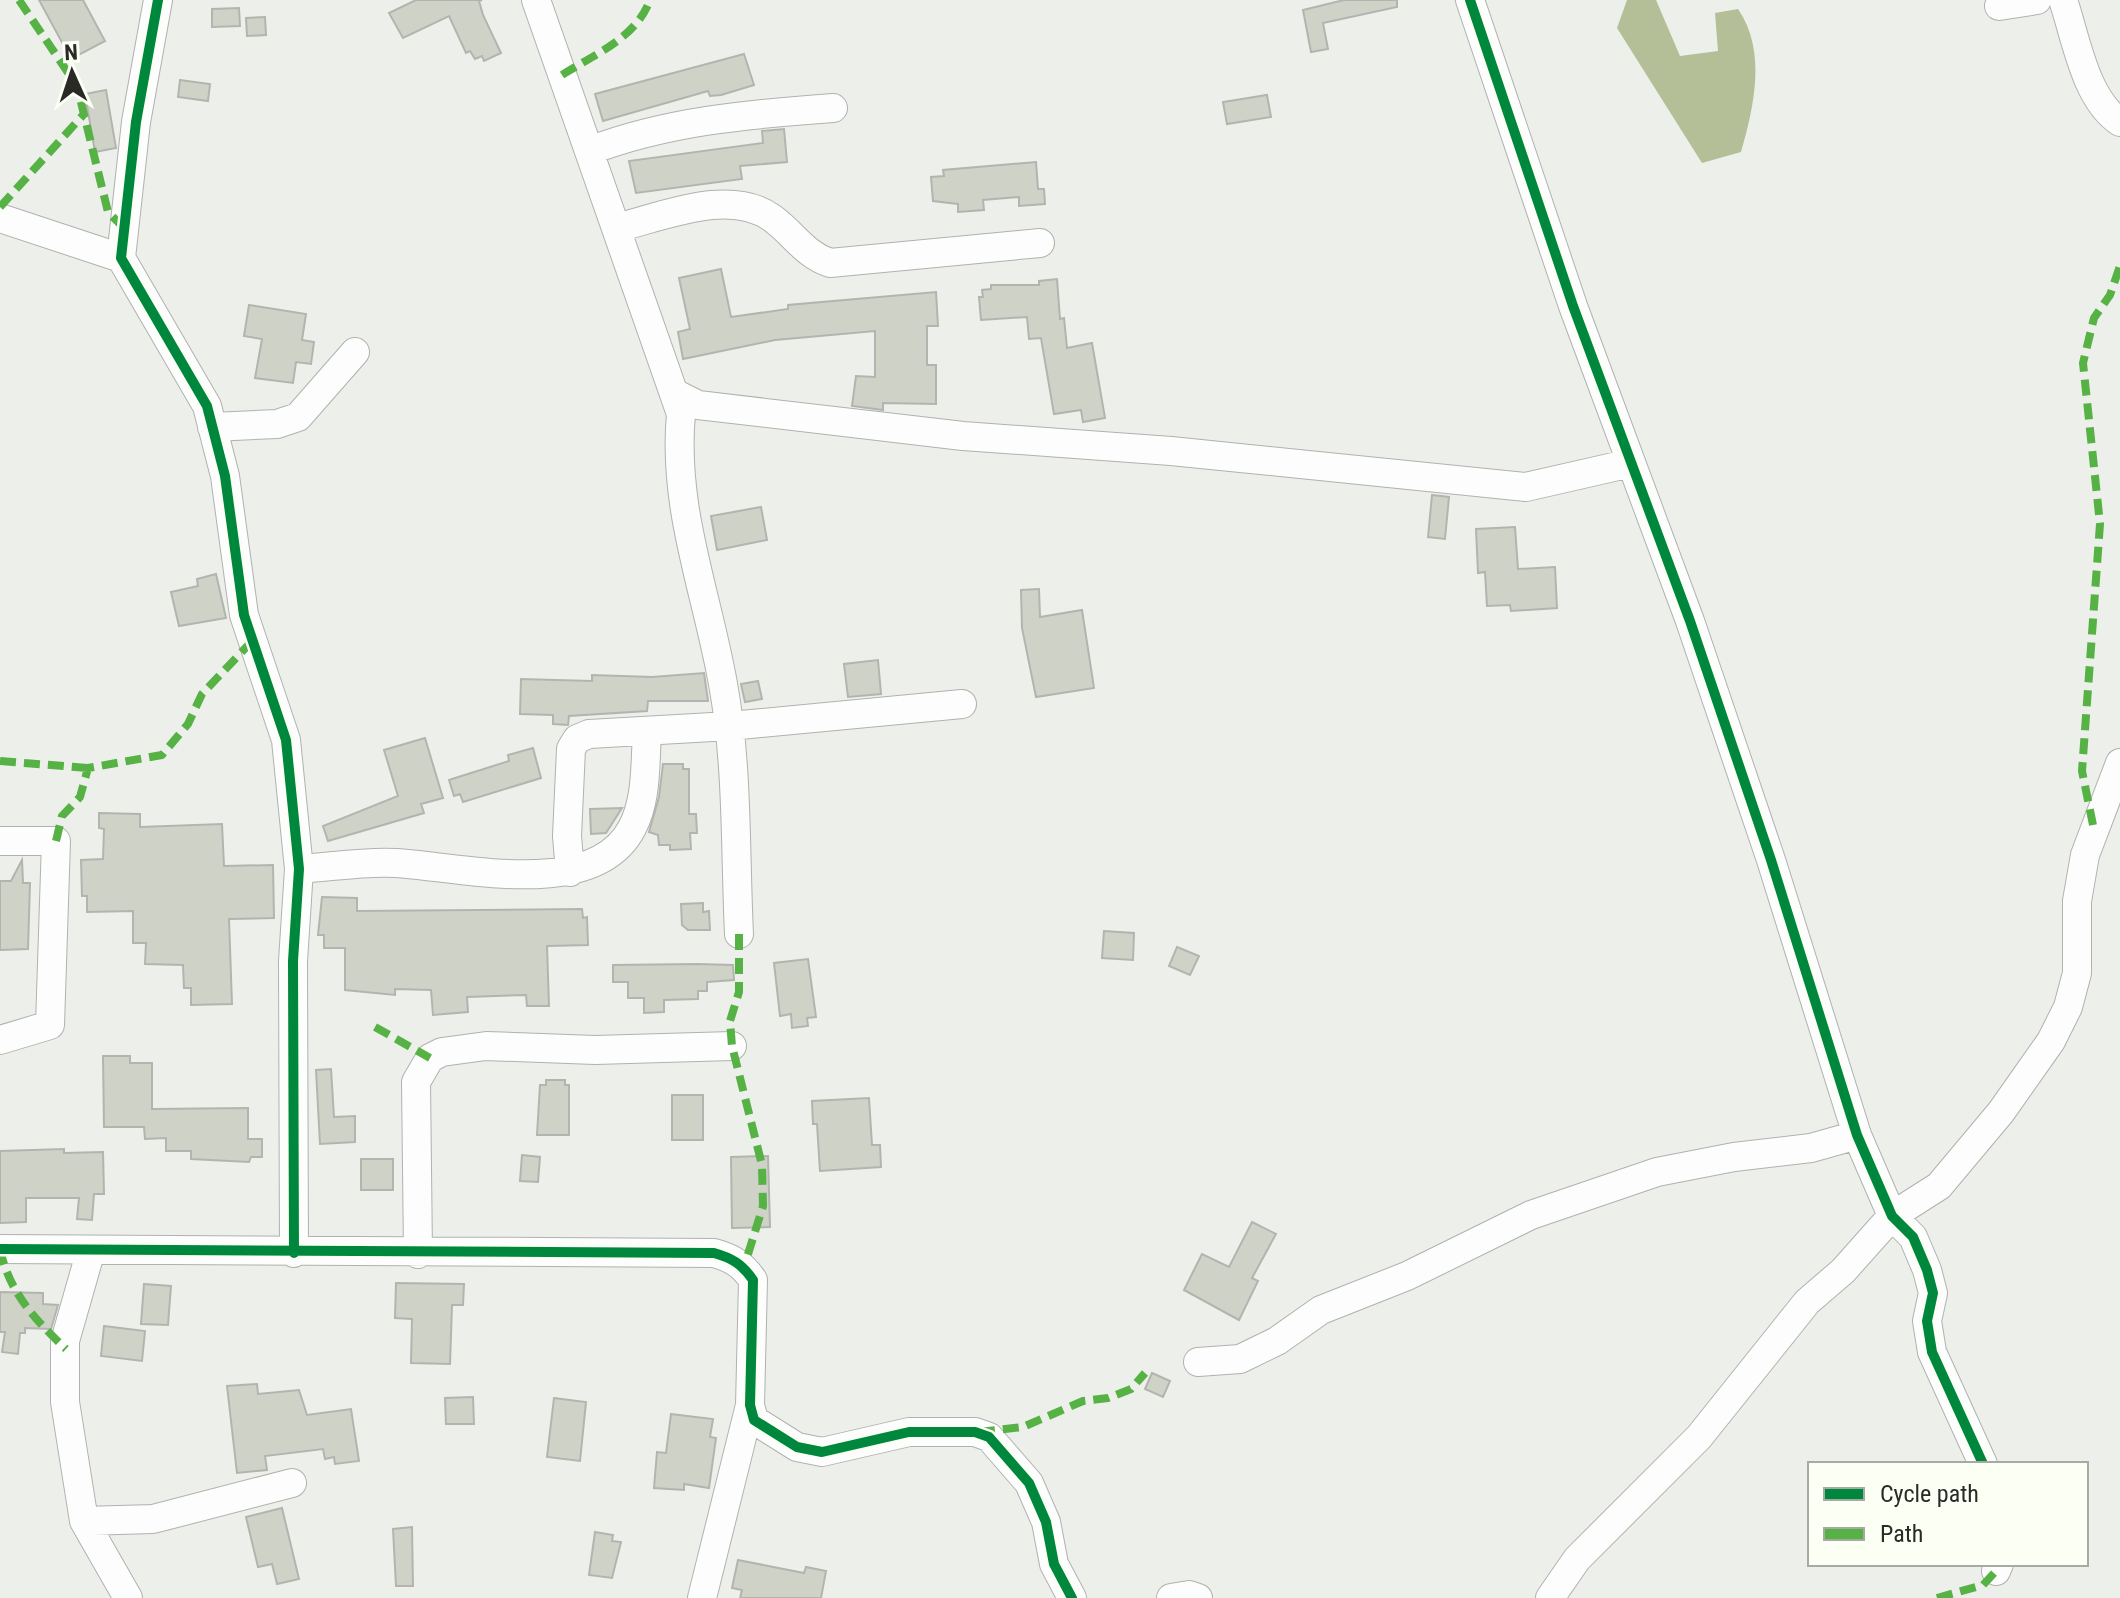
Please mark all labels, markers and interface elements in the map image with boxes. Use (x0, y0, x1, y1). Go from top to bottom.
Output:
north arrow (32, 32, 112, 112)
text: N (64, 40, 78, 65)
legend (1808, 1462, 2088, 1566)
text: Cycle path (1880, 1480, 1979, 1508)
text: Path (1880, 1520, 1923, 1548)

